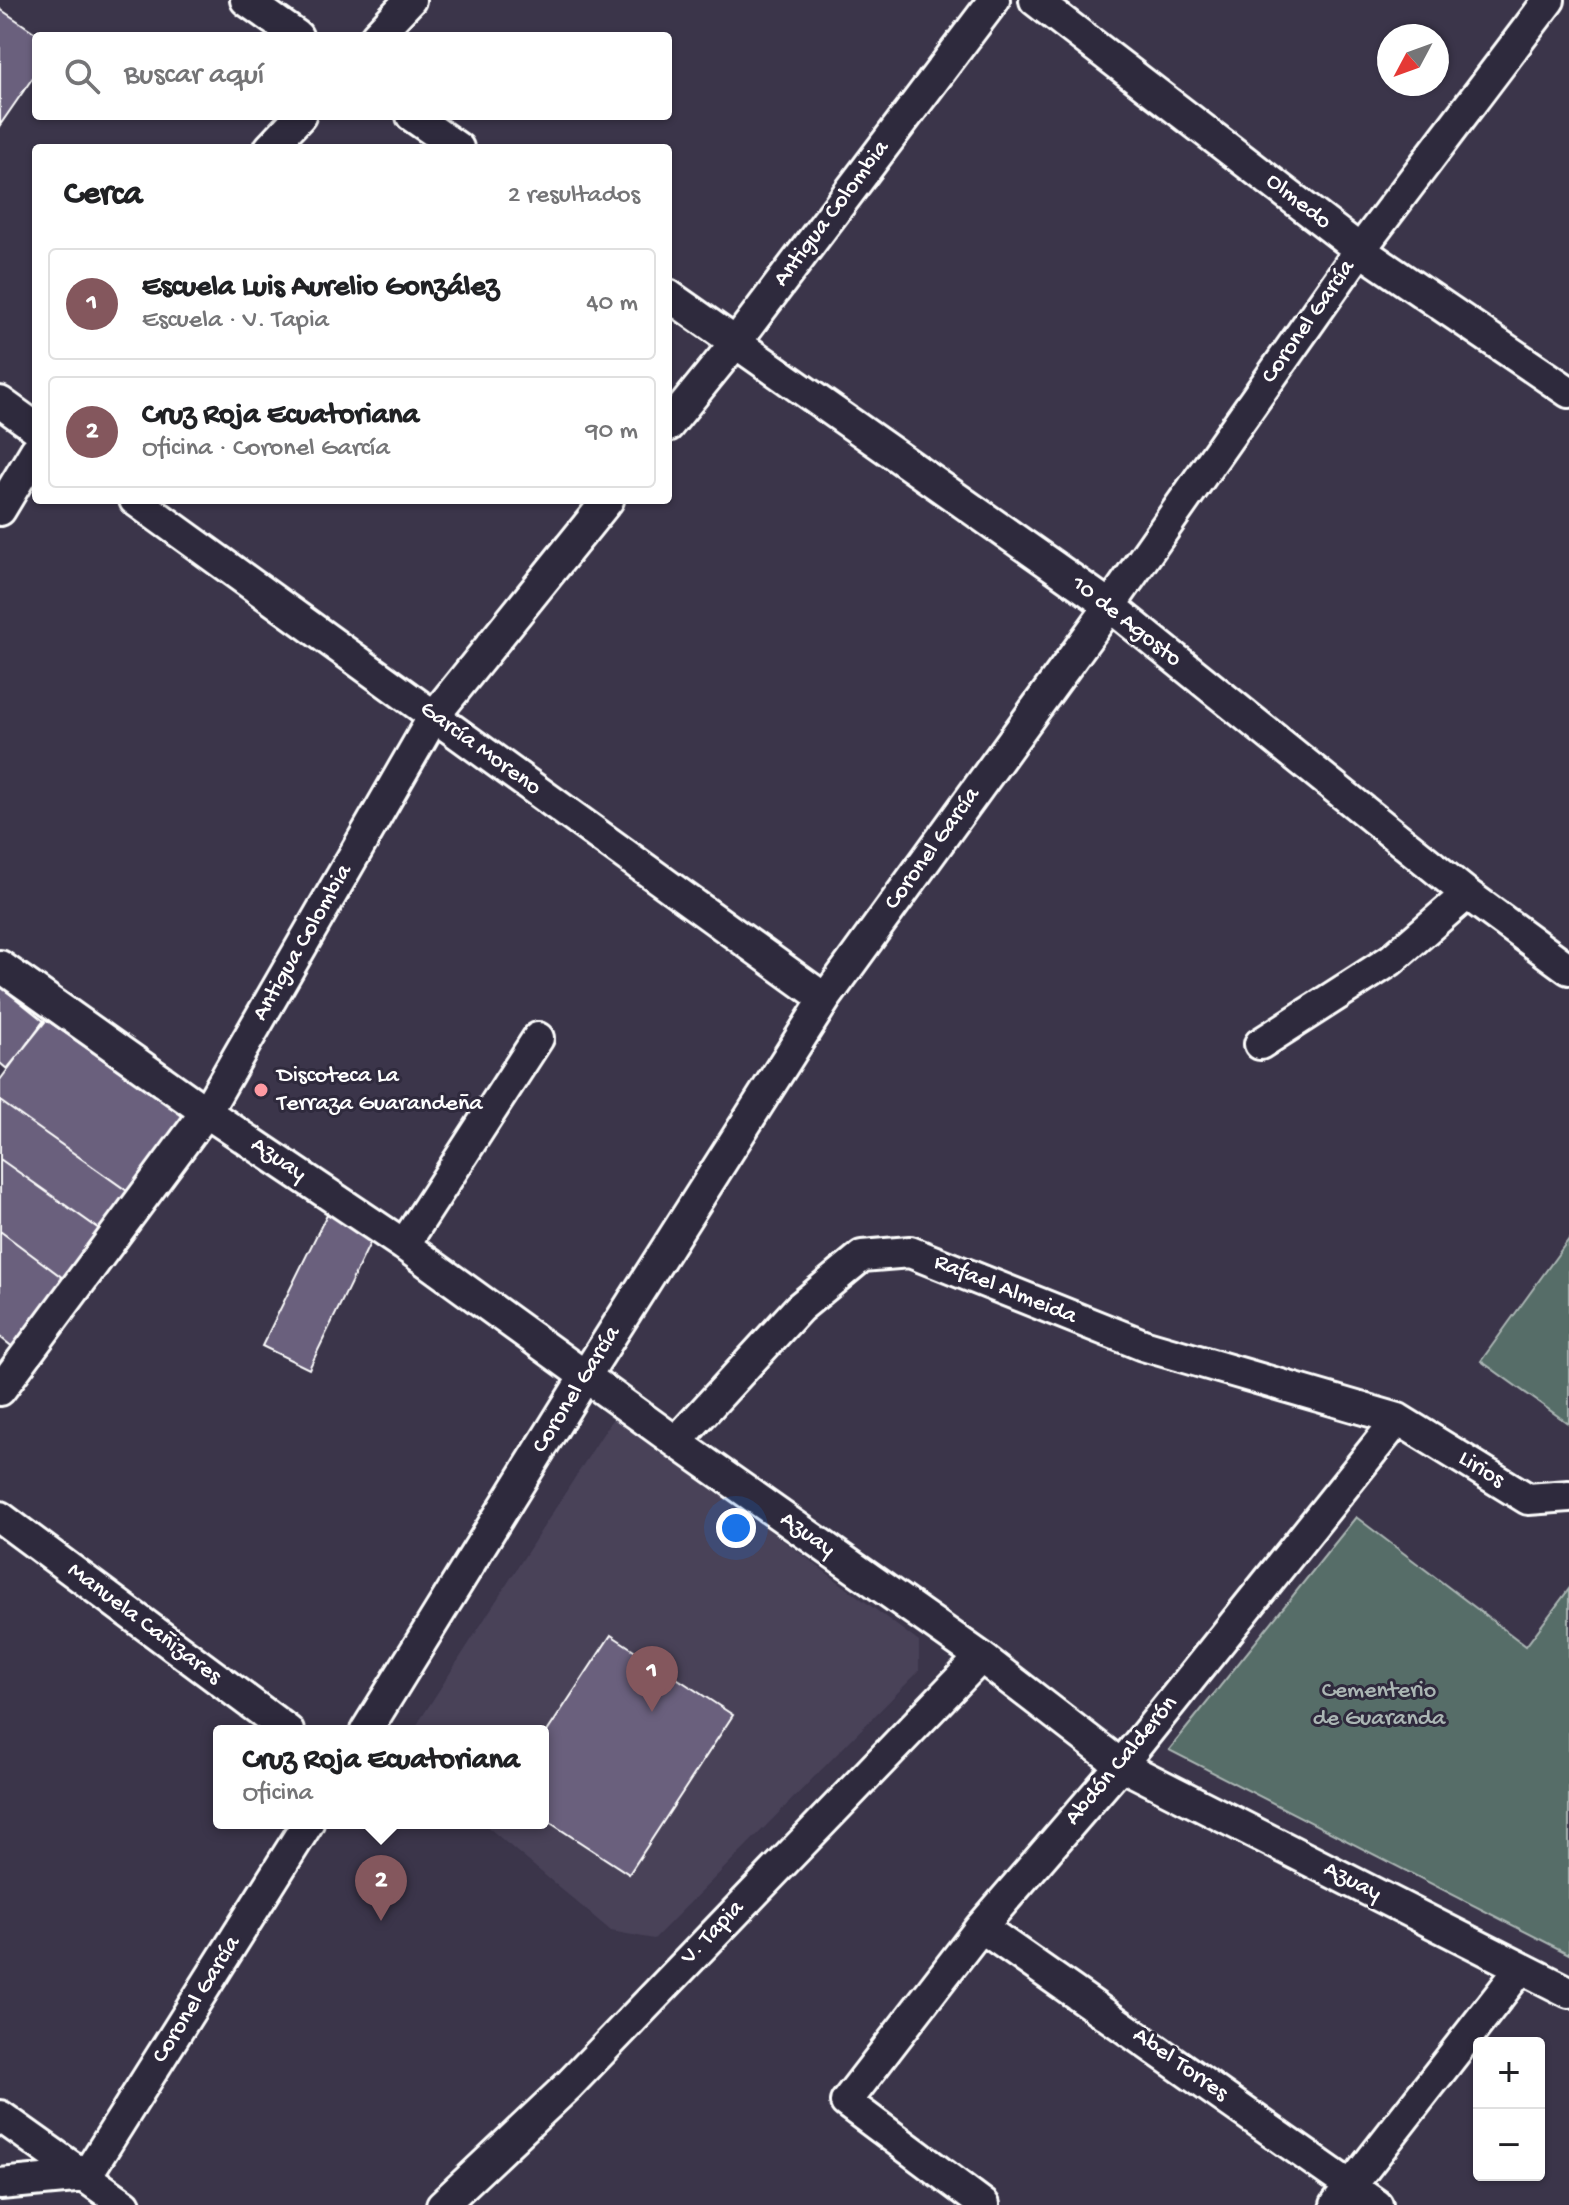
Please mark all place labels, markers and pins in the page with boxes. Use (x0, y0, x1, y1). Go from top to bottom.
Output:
place label: Discoteca La Terraza Guarandeña (275, 1062, 483, 1119)
marker: Discoteca La Terraza Guarandeña (252, 1081, 270, 1099)
pin: 1 (626, 1646, 678, 1712)
pin: 2 (355, 1855, 407, 1921)

